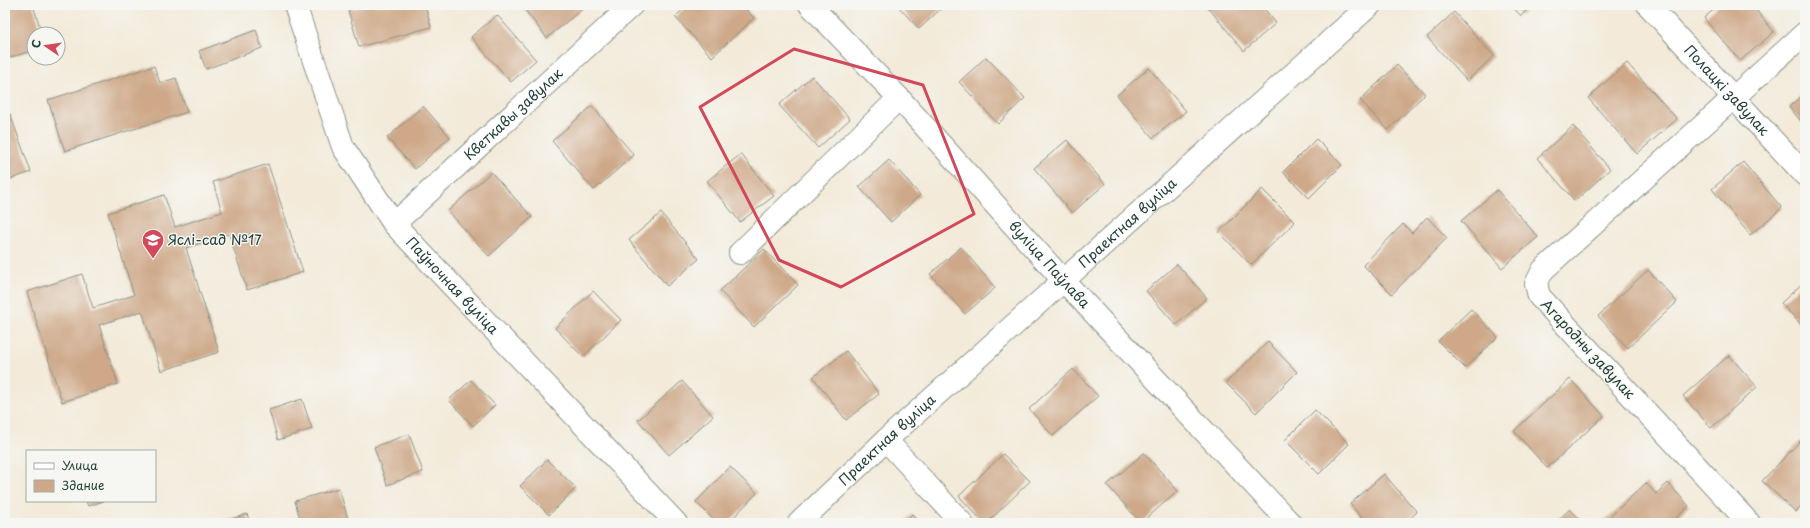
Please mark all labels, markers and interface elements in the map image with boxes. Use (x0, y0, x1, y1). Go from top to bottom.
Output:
north arrow (26, 26, 66, 66)
text: С (27, 38, 45, 50)
street label: Полацкі завулак (1680, 40, 1775, 140)
street label: Кветкавы завулак (459, 62, 568, 165)
street label: Праектная вуліца (1073, 172, 1181, 272)
street label: вуліца Паўлава (1004, 216, 1095, 313)
school or university icon: Яслі-сад №17 (140, 227, 166, 260)
place label: Яслі-сад №17 (168, 229, 262, 250)
street label: Паўночная вуліца (401, 232, 504, 339)
street label: Агародны завулак (1536, 294, 1641, 404)
street label: Праектная вуліца (833, 389, 940, 490)
legend (26, 450, 156, 502)
text: Улица (62, 456, 98, 474)
text: Здание (62, 476, 104, 494)

